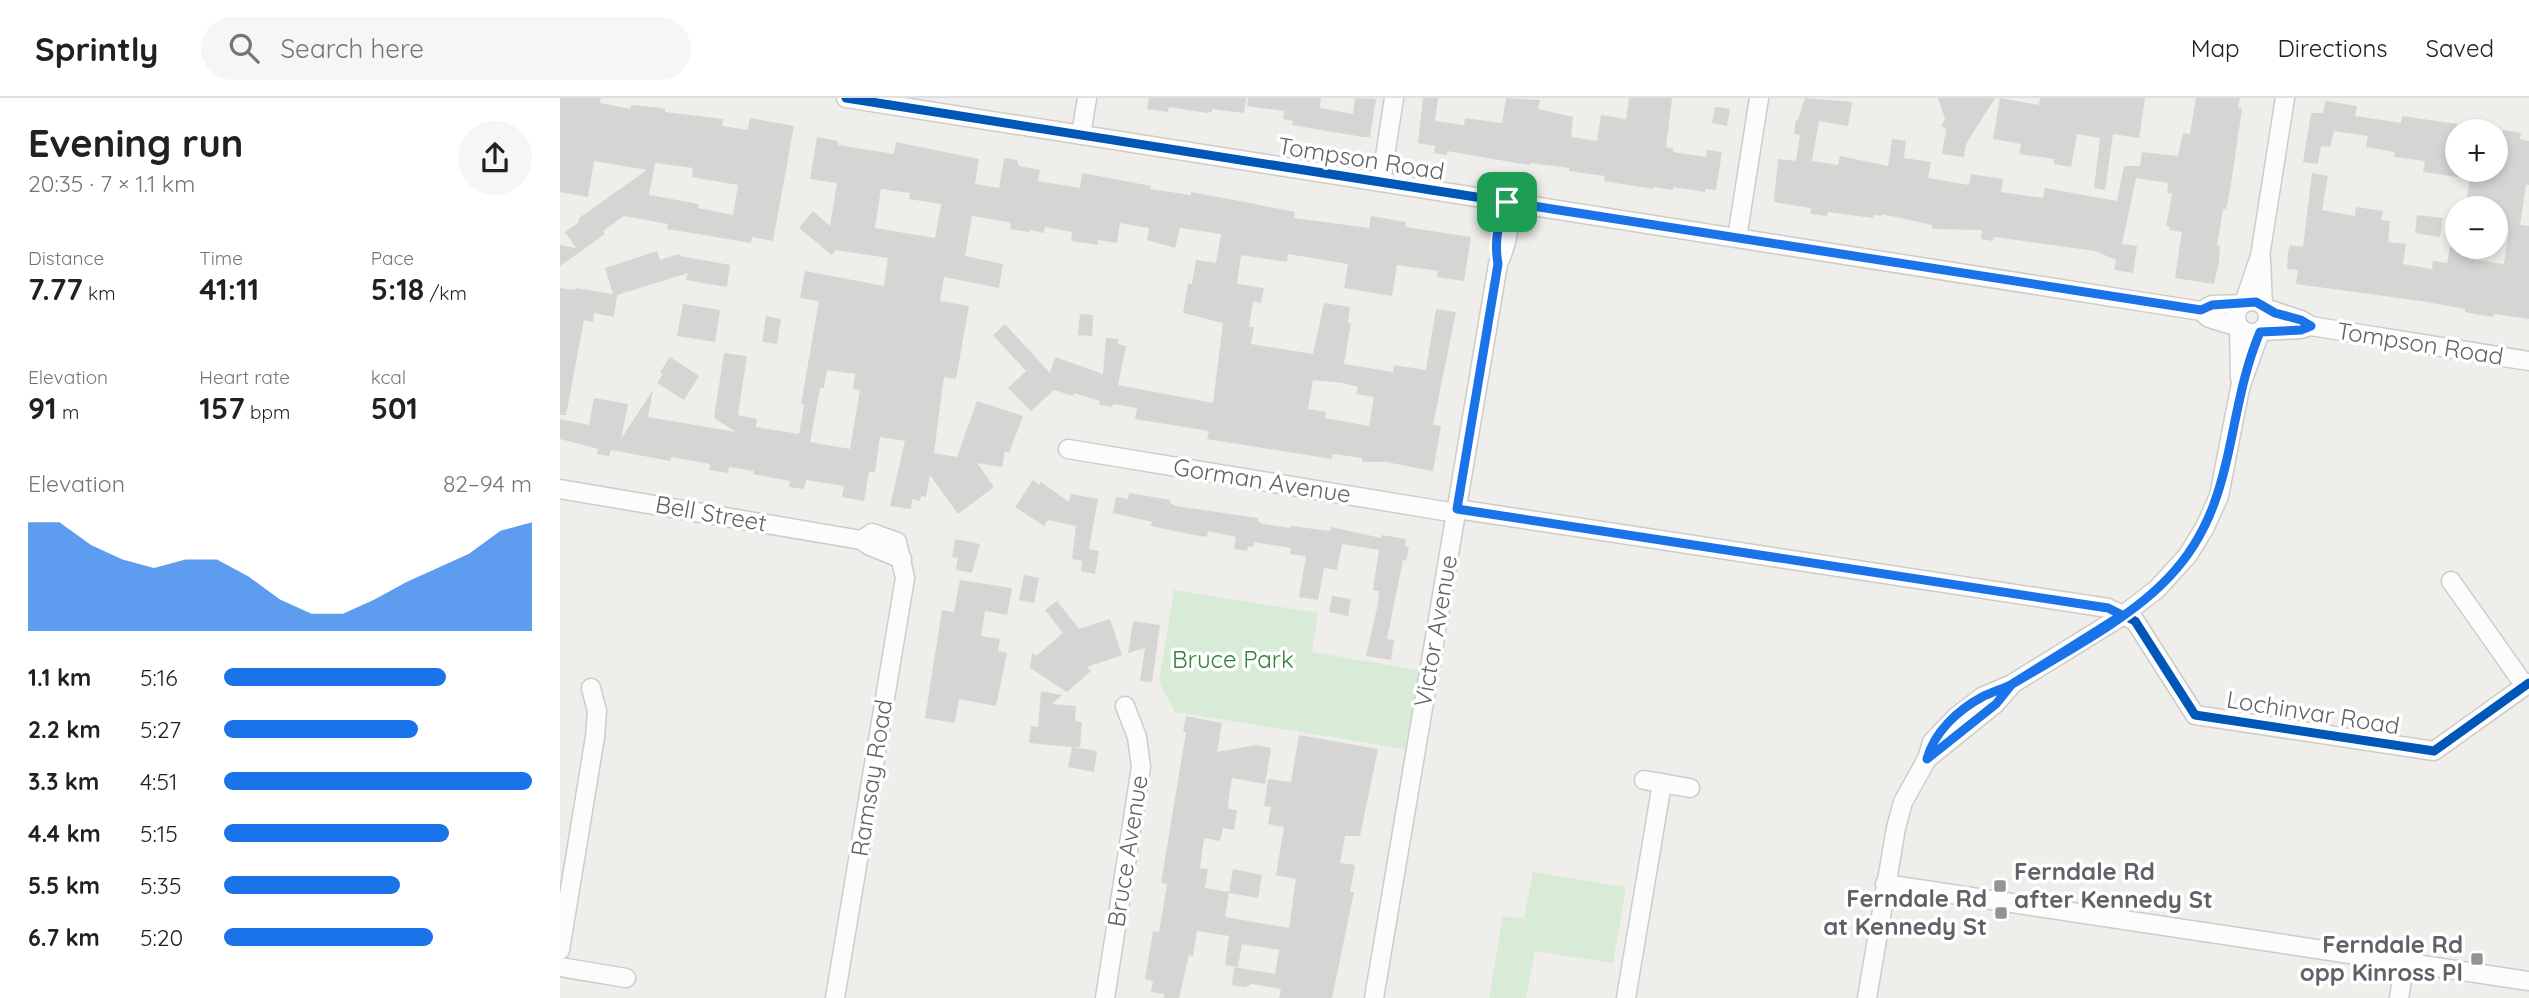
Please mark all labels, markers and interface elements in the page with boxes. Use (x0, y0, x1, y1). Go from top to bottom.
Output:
search box (201, 17, 691, 80)
text: Sprintly (35, 28, 159, 69)
icon: search (225, 29, 263, 67)
text: Search here (281, 32, 424, 65)
text: Map (2191, 33, 2240, 63)
text: Directions (2278, 33, 2388, 63)
text: Saved (2426, 33, 2494, 63)
text: Evening run (28, 119, 243, 167)
map controls (2445, 119, 2508, 259)
button: + (2445, 119, 2508, 182)
button: share (458, 121, 532, 195)
street label: Tompson Road (1276, 130, 1447, 186)
text: 20:35 · 7 × 1.1 km (28, 169, 195, 198)
pin (1477, 172, 1537, 232)
icon: arrive (1488, 183, 1526, 221)
button: − (2445, 196, 2508, 259)
text: Distance (28, 246, 104, 270)
text: Time (199, 246, 243, 270)
text: Pace (371, 246, 414, 270)
text: 7.77 (28, 270, 83, 308)
text: 41:11 (199, 270, 259, 308)
text: 5:18 (371, 270, 424, 308)
text: km (83, 281, 115, 305)
text: /km (424, 281, 467, 305)
street label: Tompson Road (2335, 315, 2506, 371)
text: Elevation (28, 365, 108, 389)
text: Heart rate (199, 365, 290, 389)
text: kcal (371, 365, 406, 389)
text: 91 (28, 389, 57, 427)
text: 157 (199, 389, 245, 427)
text: 501 (371, 389, 418, 427)
text: m (57, 400, 79, 424)
text: bpm (245, 400, 290, 424)
street label: Gorman Avenue (1171, 451, 1353, 509)
text: Elevation (28, 469, 125, 498)
text: 82–94 m (443, 469, 532, 498)
street label: Bell Street (653, 488, 769, 538)
street label: Victor Avenue (1407, 552, 1463, 709)
park label: Bruce Park (1172, 644, 1294, 674)
text: 1.1 km (28, 663, 91, 692)
text: 5:16 (140, 663, 178, 692)
street label: Lochinvar Road (2225, 684, 2402, 740)
street label: Ramsay Road (844, 697, 898, 858)
text: 2.2 km (28, 715, 101, 744)
text: 5:27 (140, 715, 181, 744)
text: 3.3 km (28, 767, 99, 796)
text: 4:51 (140, 767, 177, 796)
street label: Bruce Avenue (1100, 773, 1154, 929)
text: 4.4 km (28, 819, 101, 848)
text: 5:15 (140, 819, 178, 848)
place label: Ferndale Rd after Kennedy St (2014, 856, 2213, 914)
text: 5.5 km (28, 871, 100, 900)
text: 5:35 (140, 871, 181, 900)
marker: Ferndale Rd after Kennedy St (1992, 878, 2008, 894)
place label: Ferndale Rd at Kennedy St (1823, 883, 1987, 941)
marker: Ferndale Rd at Kennedy St (1993, 905, 2009, 921)
text: 6.7 km (28, 923, 100, 952)
text: 5:20 (140, 923, 183, 952)
place label: Ferndale Rd opp Kinross Pl (2300, 929, 2463, 987)
marker: Ferndale Rd opp Kinross Pl (2469, 951, 2485, 967)

